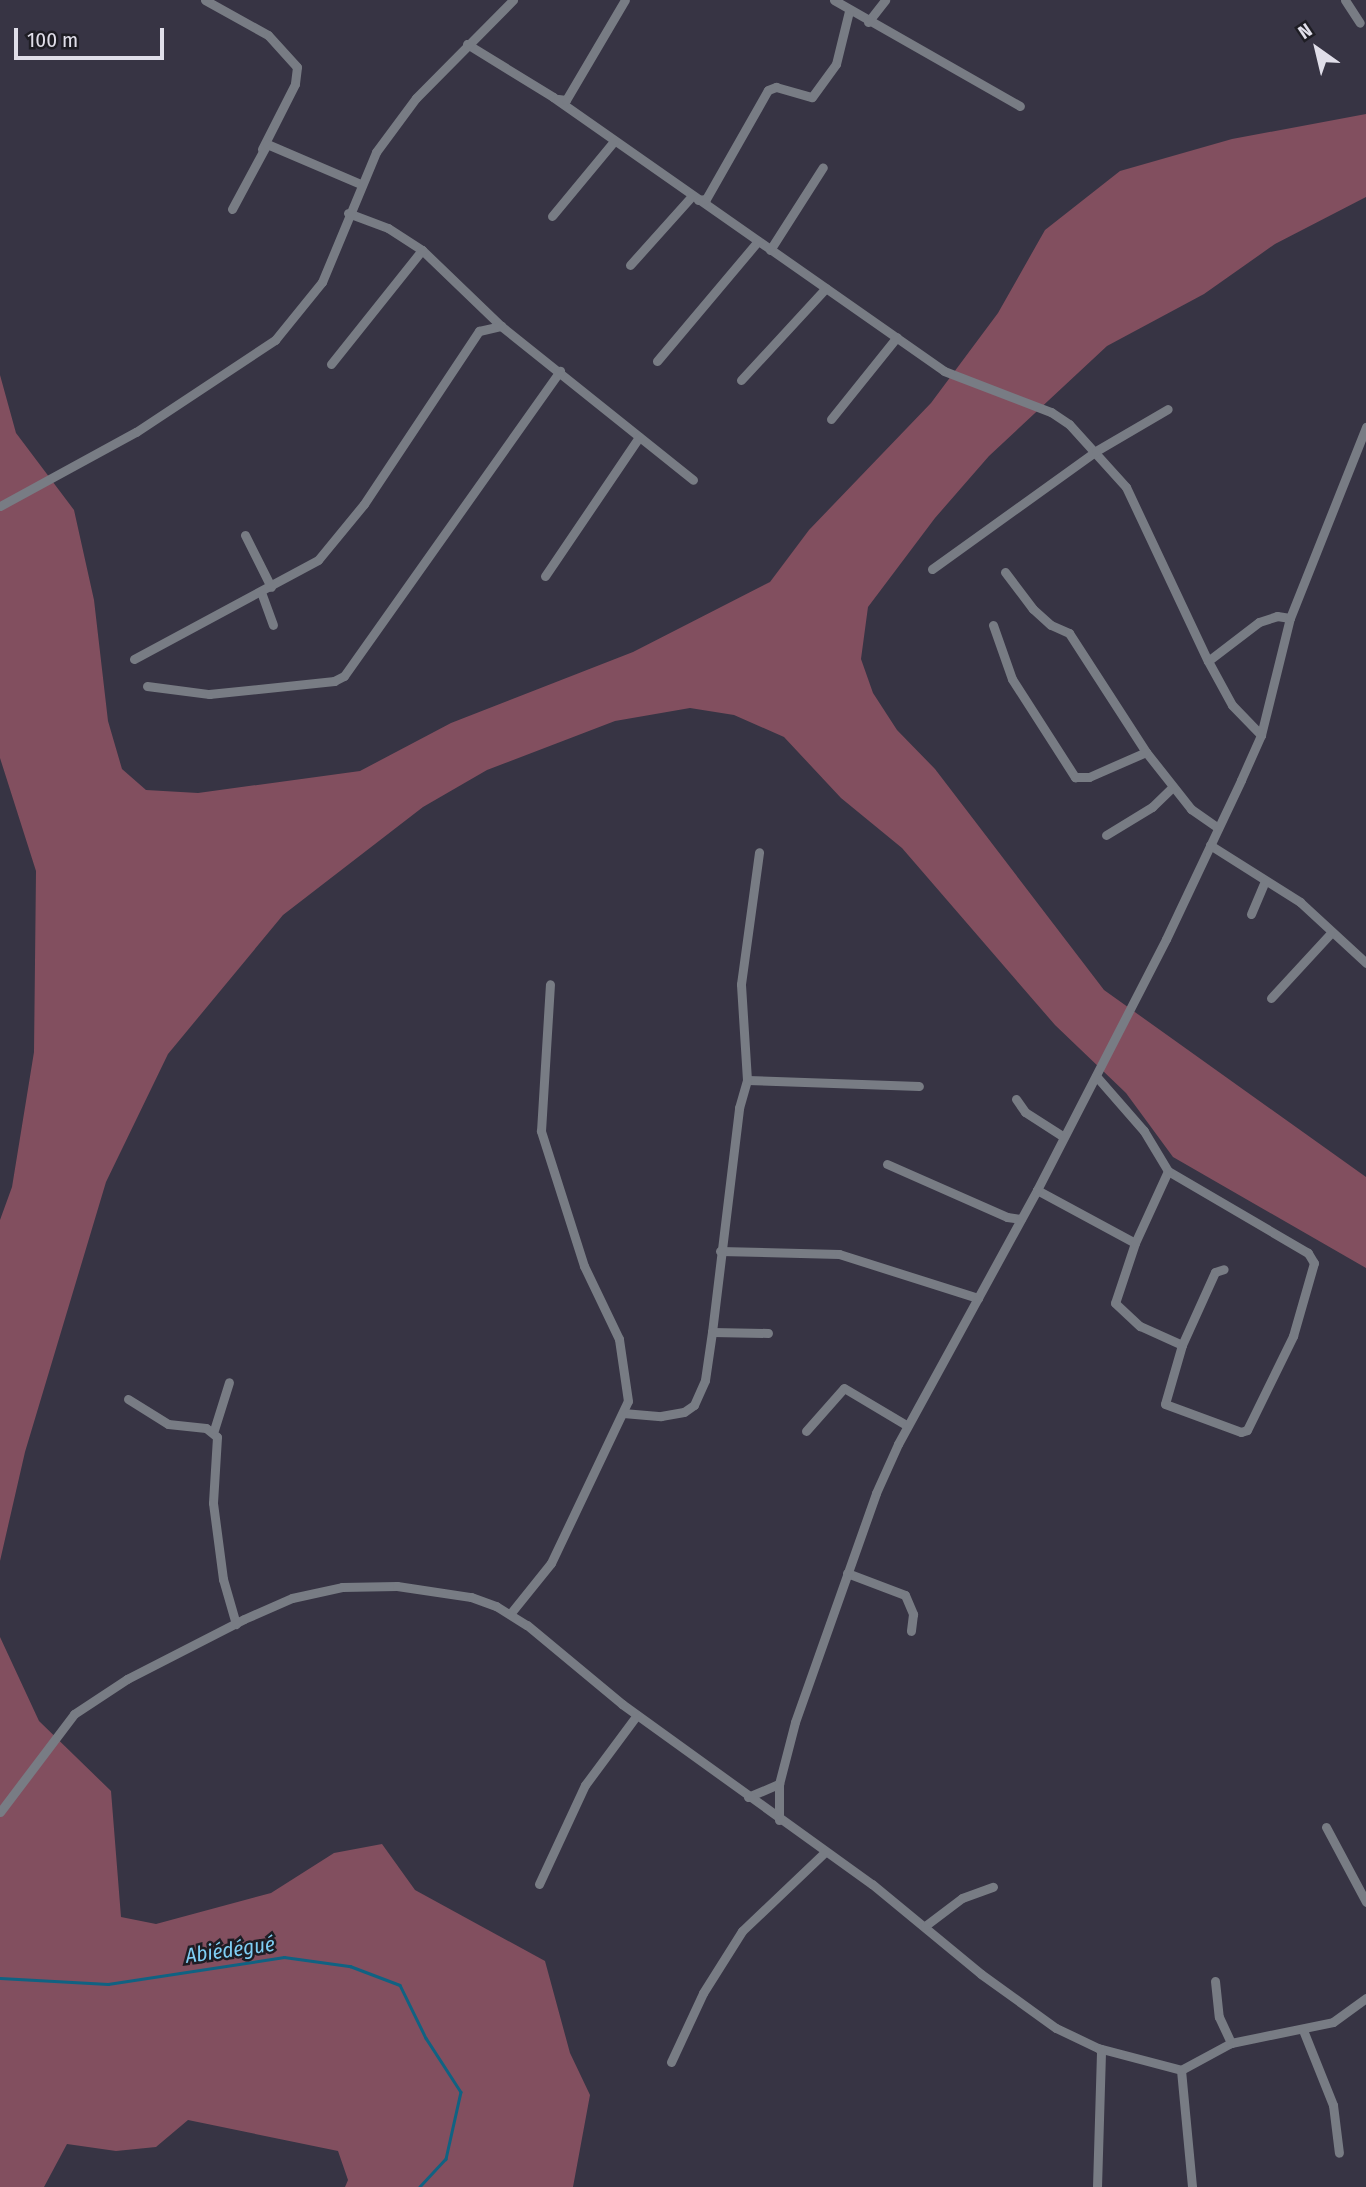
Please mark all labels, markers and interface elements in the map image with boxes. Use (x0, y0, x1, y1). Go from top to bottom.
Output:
scale bar (18, 14, 168, 58)
north arrow (1282, 14, 1352, 84)
text: N (1294, 18, 1316, 44)
text: 100 m (27, 27, 78, 53)
water label: Abiédégué (184, 1931, 276, 1969)

